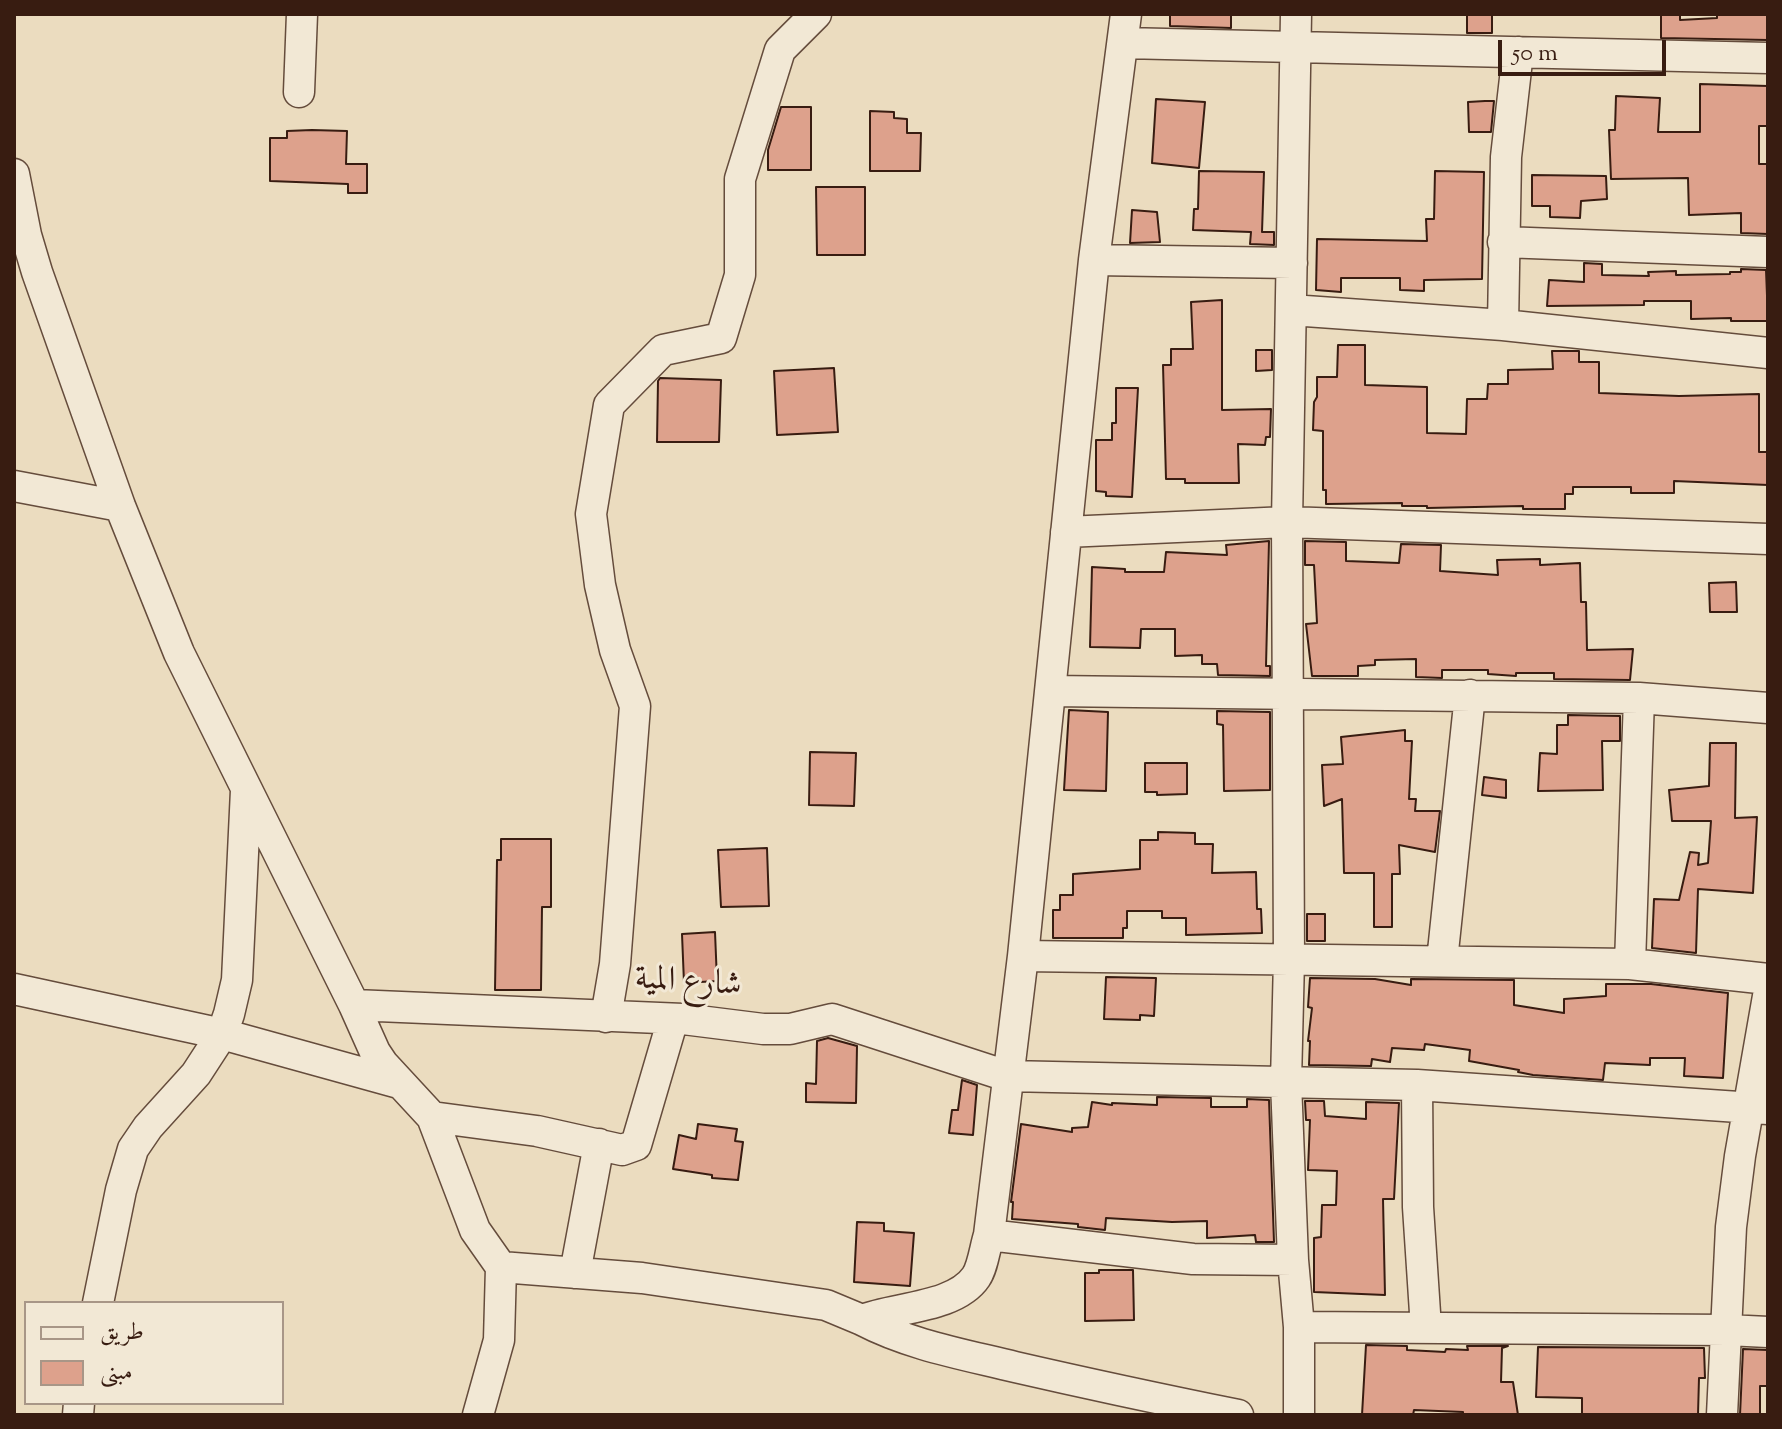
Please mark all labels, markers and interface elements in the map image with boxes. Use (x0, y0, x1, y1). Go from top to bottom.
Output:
scale bar (1502, 24, 1670, 74)
text: 50 m (1512, 37, 1558, 71)
street label: شارع المية (633, 961, 743, 1009)
legend (24, 1301, 284, 1405)
text: طريق (100, 1316, 144, 1350)
text: مبنى (100, 1356, 133, 1390)

